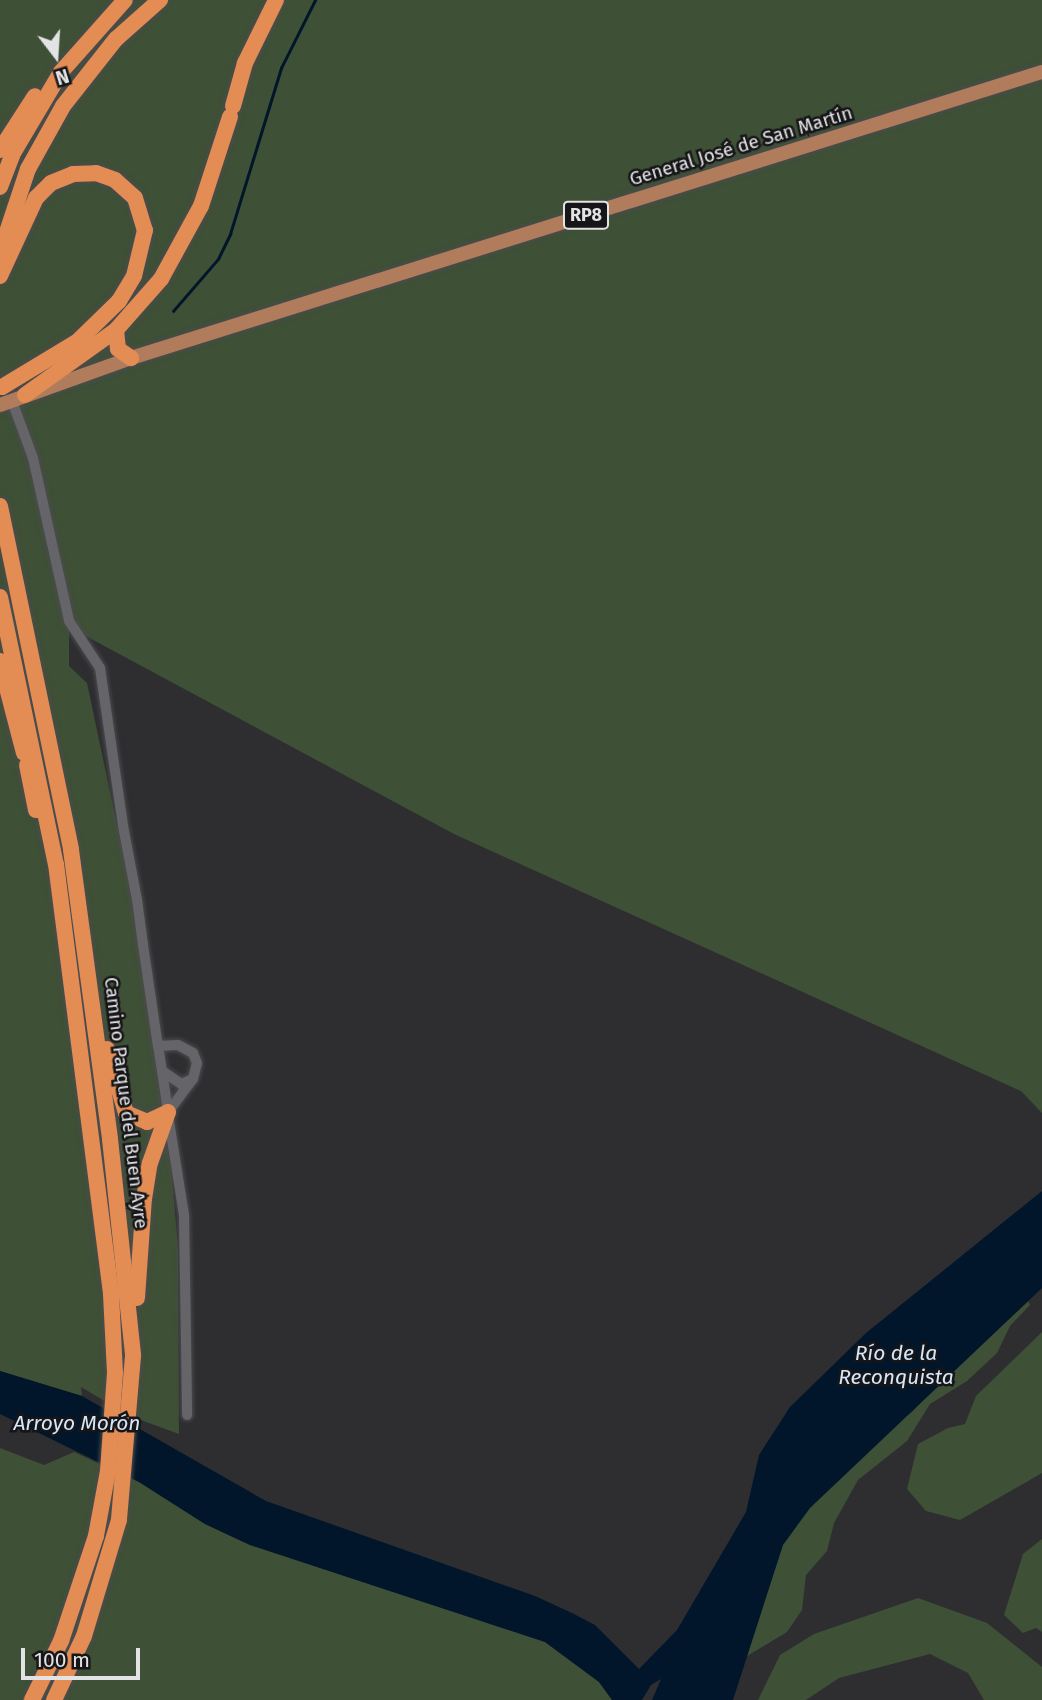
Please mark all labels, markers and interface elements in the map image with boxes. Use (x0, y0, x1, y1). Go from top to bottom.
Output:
north arrow (21, 21, 91, 91)
text: N (53, 64, 72, 89)
street label: General José de San Martín (627, 101, 855, 191)
road number: RP8 (562, 200, 610, 230)
street label: Camino Parque del Buen Ayre (99, 976, 153, 1230)
water label: Río de la Reconquista (838, 1340, 954, 1390)
water label: Arroyo Morón (13, 1410, 141, 1436)
scale bar (24, 1634, 144, 1678)
text: 100 m (34, 1647, 90, 1673)

